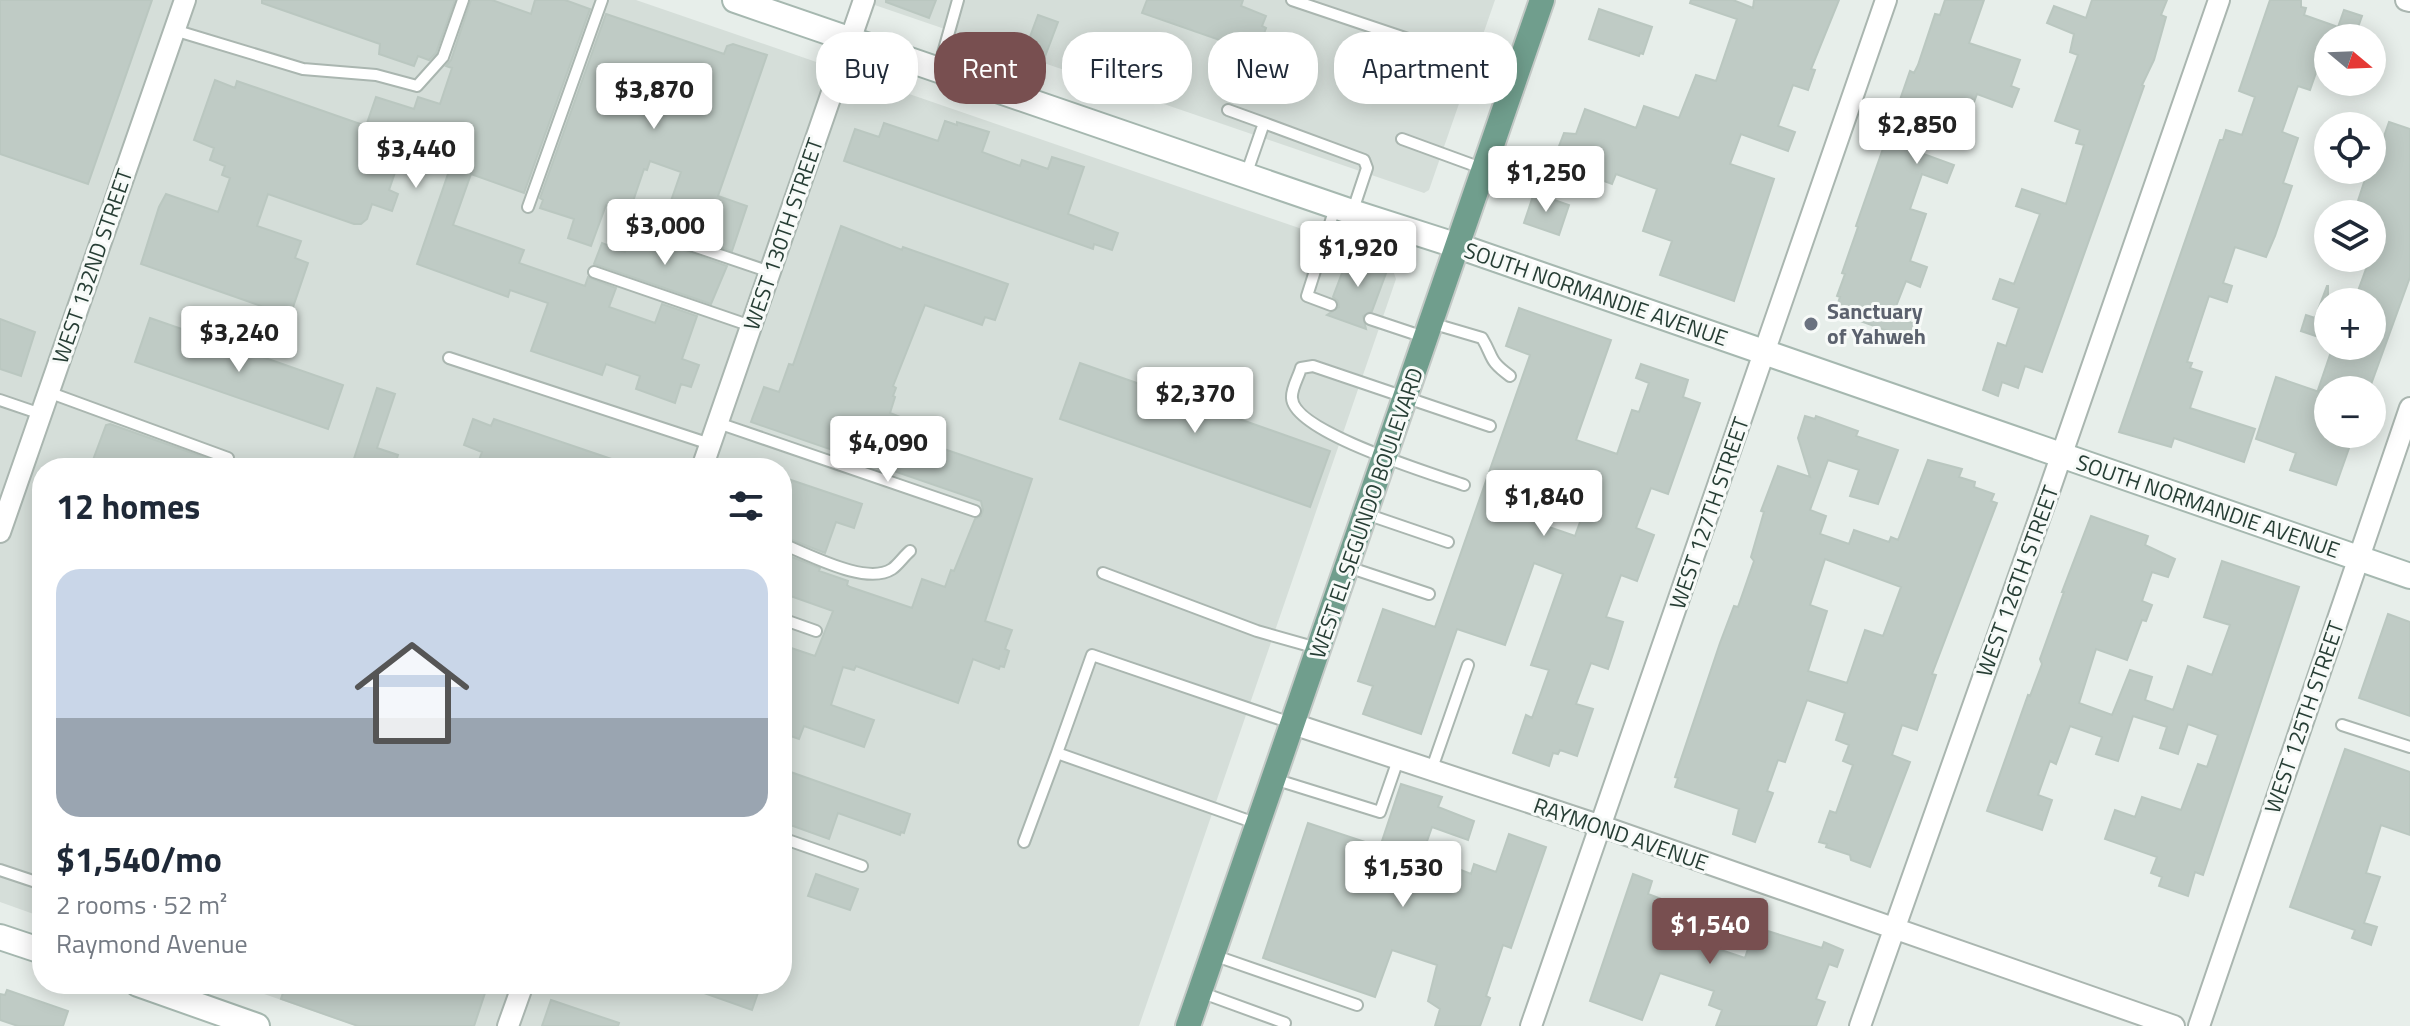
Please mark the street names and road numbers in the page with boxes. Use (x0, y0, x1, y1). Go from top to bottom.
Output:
street label: WEST 130TH STREET (734, 133, 832, 335)
street label: WEST 132ND STREET (43, 164, 141, 368)
street label: SOUTH NORMANDIE AVENUE (1460, 233, 1732, 355)
street label: WEST EL SEGUNDO BOULEVARD (1300, 363, 1432, 663)
street label: WEST 127TH STREET (1660, 412, 1758, 614)
street label: SOUTH NORMANDIE AVENUE (2072, 445, 2344, 567)
street label: WEST 126TH STREET (1967, 480, 2068, 681)
street label: WEST 125TH STREET (2255, 616, 2353, 818)
street label: RAYMOND AVENUE (1529, 788, 1713, 880)

